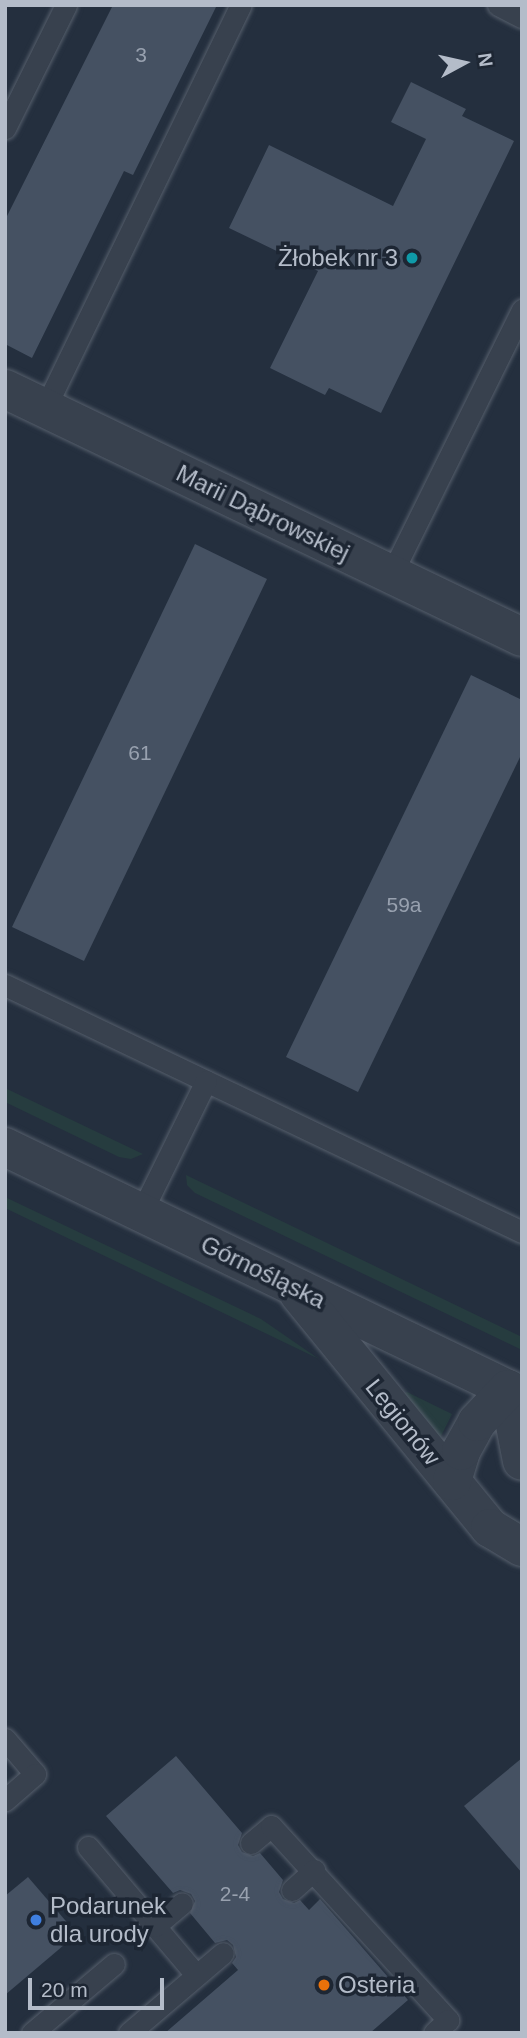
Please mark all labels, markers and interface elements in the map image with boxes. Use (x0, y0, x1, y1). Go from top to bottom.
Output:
north arrow (429, 28, 499, 98)
house number: 3 (135, 42, 147, 68)
text: N (474, 52, 497, 68)
place label: Żłobek nr 3 (278, 244, 398, 272)
marker: Żłobek nr 3 (404, 250, 420, 266)
street label: Marii Dąbrowskiej (172, 459, 354, 567)
house number: 61 (128, 740, 152, 766)
house number: 59a (386, 892, 422, 918)
street label: Górnośląska (196, 1230, 330, 1314)
street label: Legionów (359, 1373, 447, 1471)
house number: 2-4 (220, 1881, 250, 1907)
place label: Podarunek dla urody (50, 1892, 166, 1948)
marker: Podarunek dla urody (28, 1912, 44, 1928)
scale bar (32, 1965, 168, 2009)
place label: Osteria (338, 1971, 415, 1999)
marker: Osteria (316, 1977, 332, 1993)
text: 20 m (41, 1978, 88, 2001)

